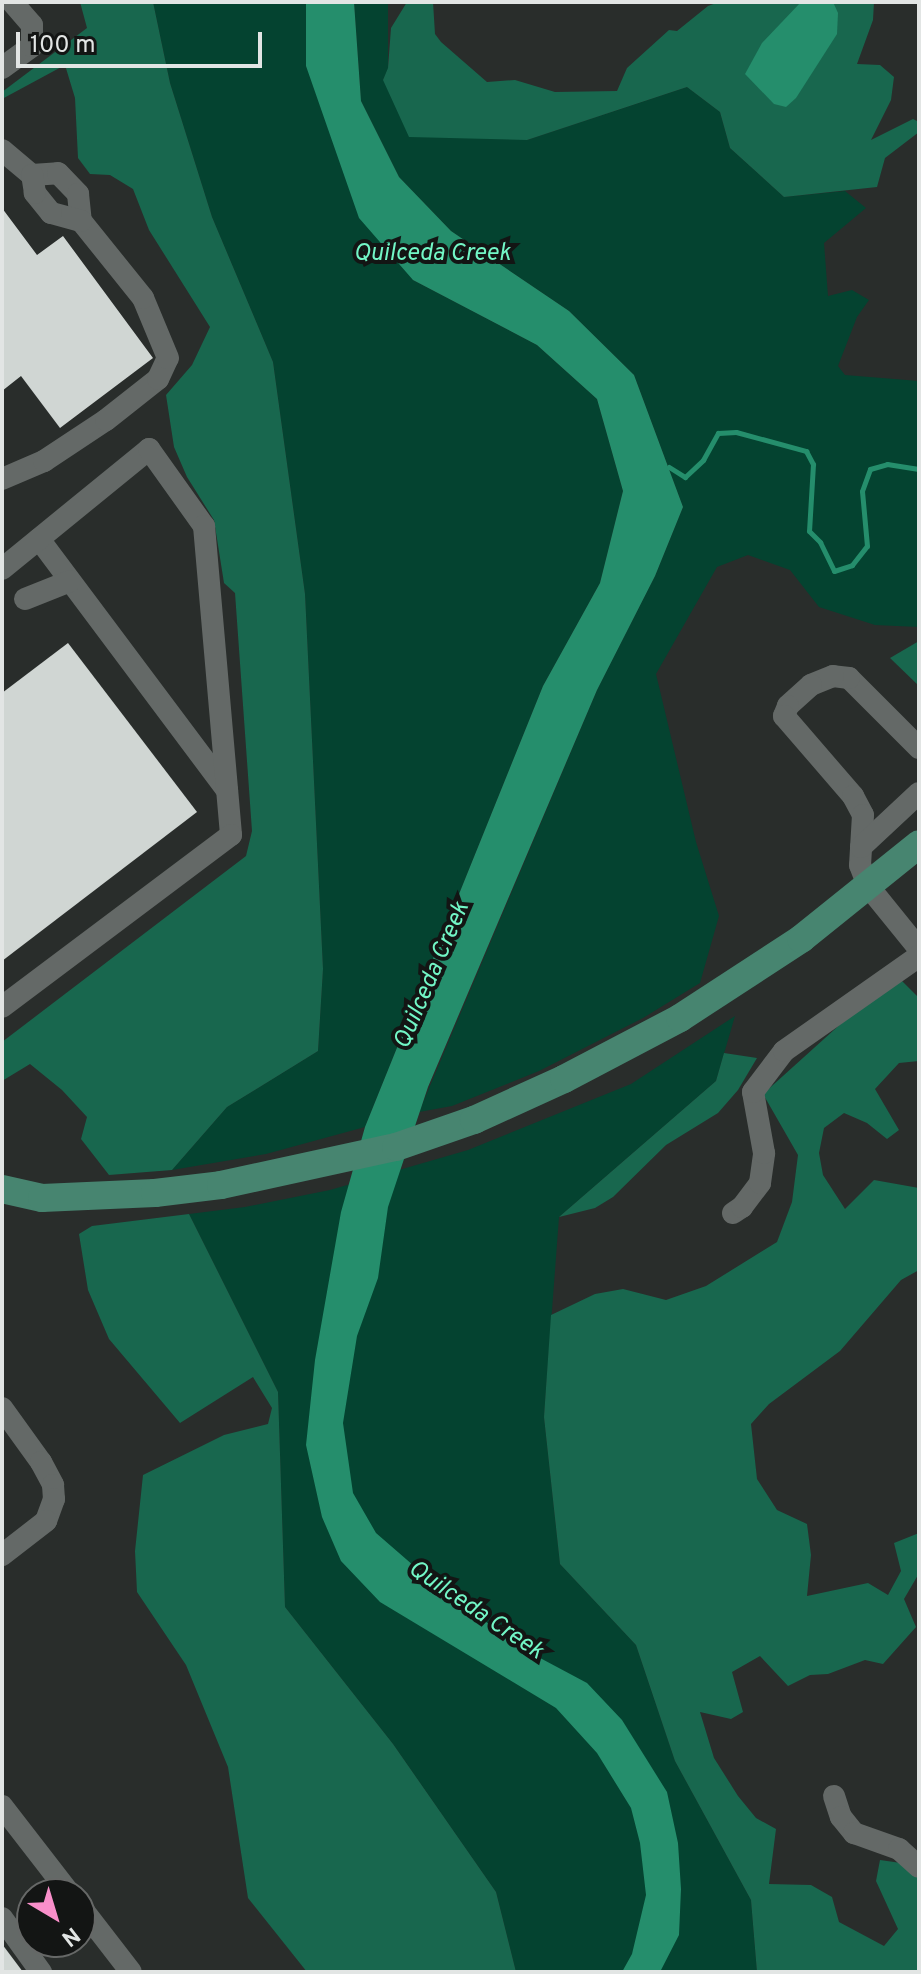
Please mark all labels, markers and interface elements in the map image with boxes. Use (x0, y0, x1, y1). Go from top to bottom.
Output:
scale bar (20, 16, 266, 66)
text: 100 m (30, 31, 96, 61)
water label: Quilceda Creek (354, 241, 510, 269)
water label: Quilceda Creek (389, 898, 477, 1054)
water label: Quilceda Creek (402, 1555, 548, 1667)
north arrow (16, 1878, 96, 1958)
text: N (55, 1920, 84, 1951)

